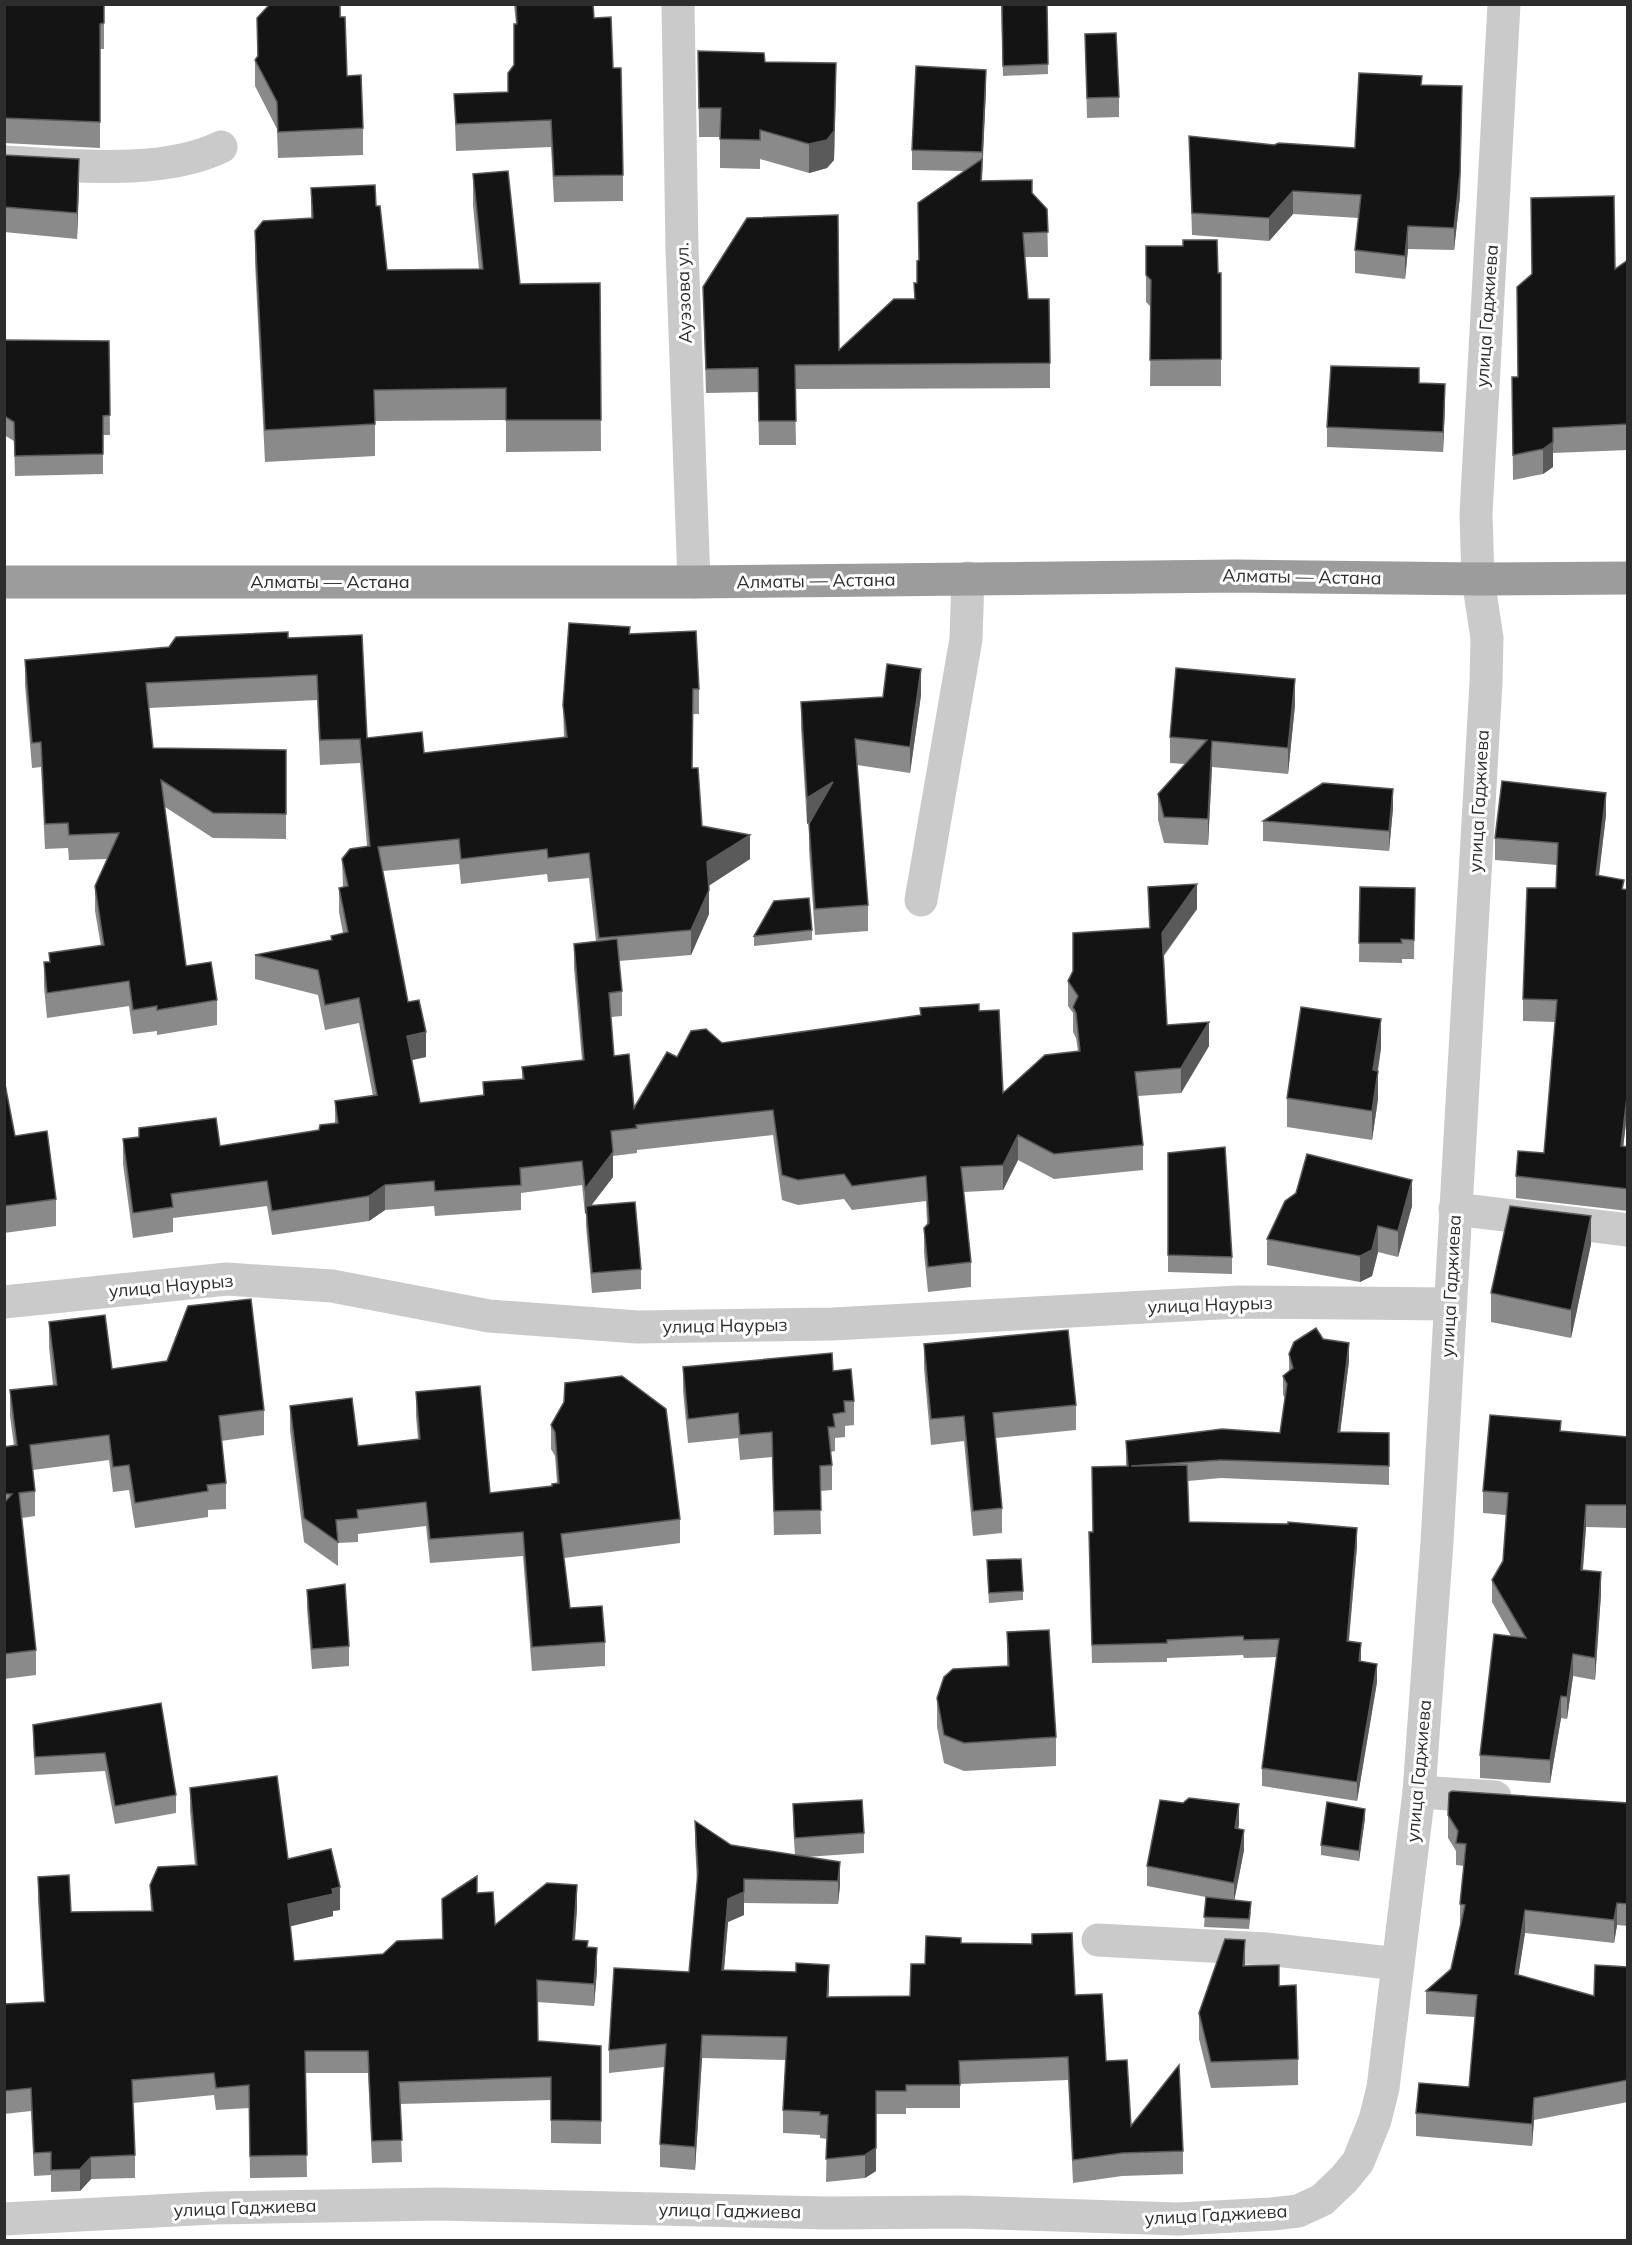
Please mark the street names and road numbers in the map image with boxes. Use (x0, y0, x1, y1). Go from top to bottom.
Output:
street label: Ауэзова ул. (670, 242, 697, 344)
street label: улица Гаджиева (1470, 244, 1503, 388)
street label: Алматы — Астана (1222, 564, 1382, 589)
street label: Алматы — Астана (736, 568, 896, 593)
street label: Алматы — Астана (250, 570, 410, 593)
street label: улица Гаджиева (1463, 729, 1494, 873)
street label: улица Гаджиева (1435, 1214, 1466, 1358)
street label: улица Наурыз (108, 1269, 234, 1302)
street label: улица Наурыз (1147, 1291, 1273, 1318)
street label: улица Наурыз (662, 1313, 788, 1338)
street label: улица Гаджиева (1401, 1699, 1436, 1843)
street label: улица Гаджиева (173, 2194, 317, 2221)
street label: улица Гаджиева (658, 2198, 802, 2223)
street label: улица Гаджиева (1144, 2199, 1288, 2230)

